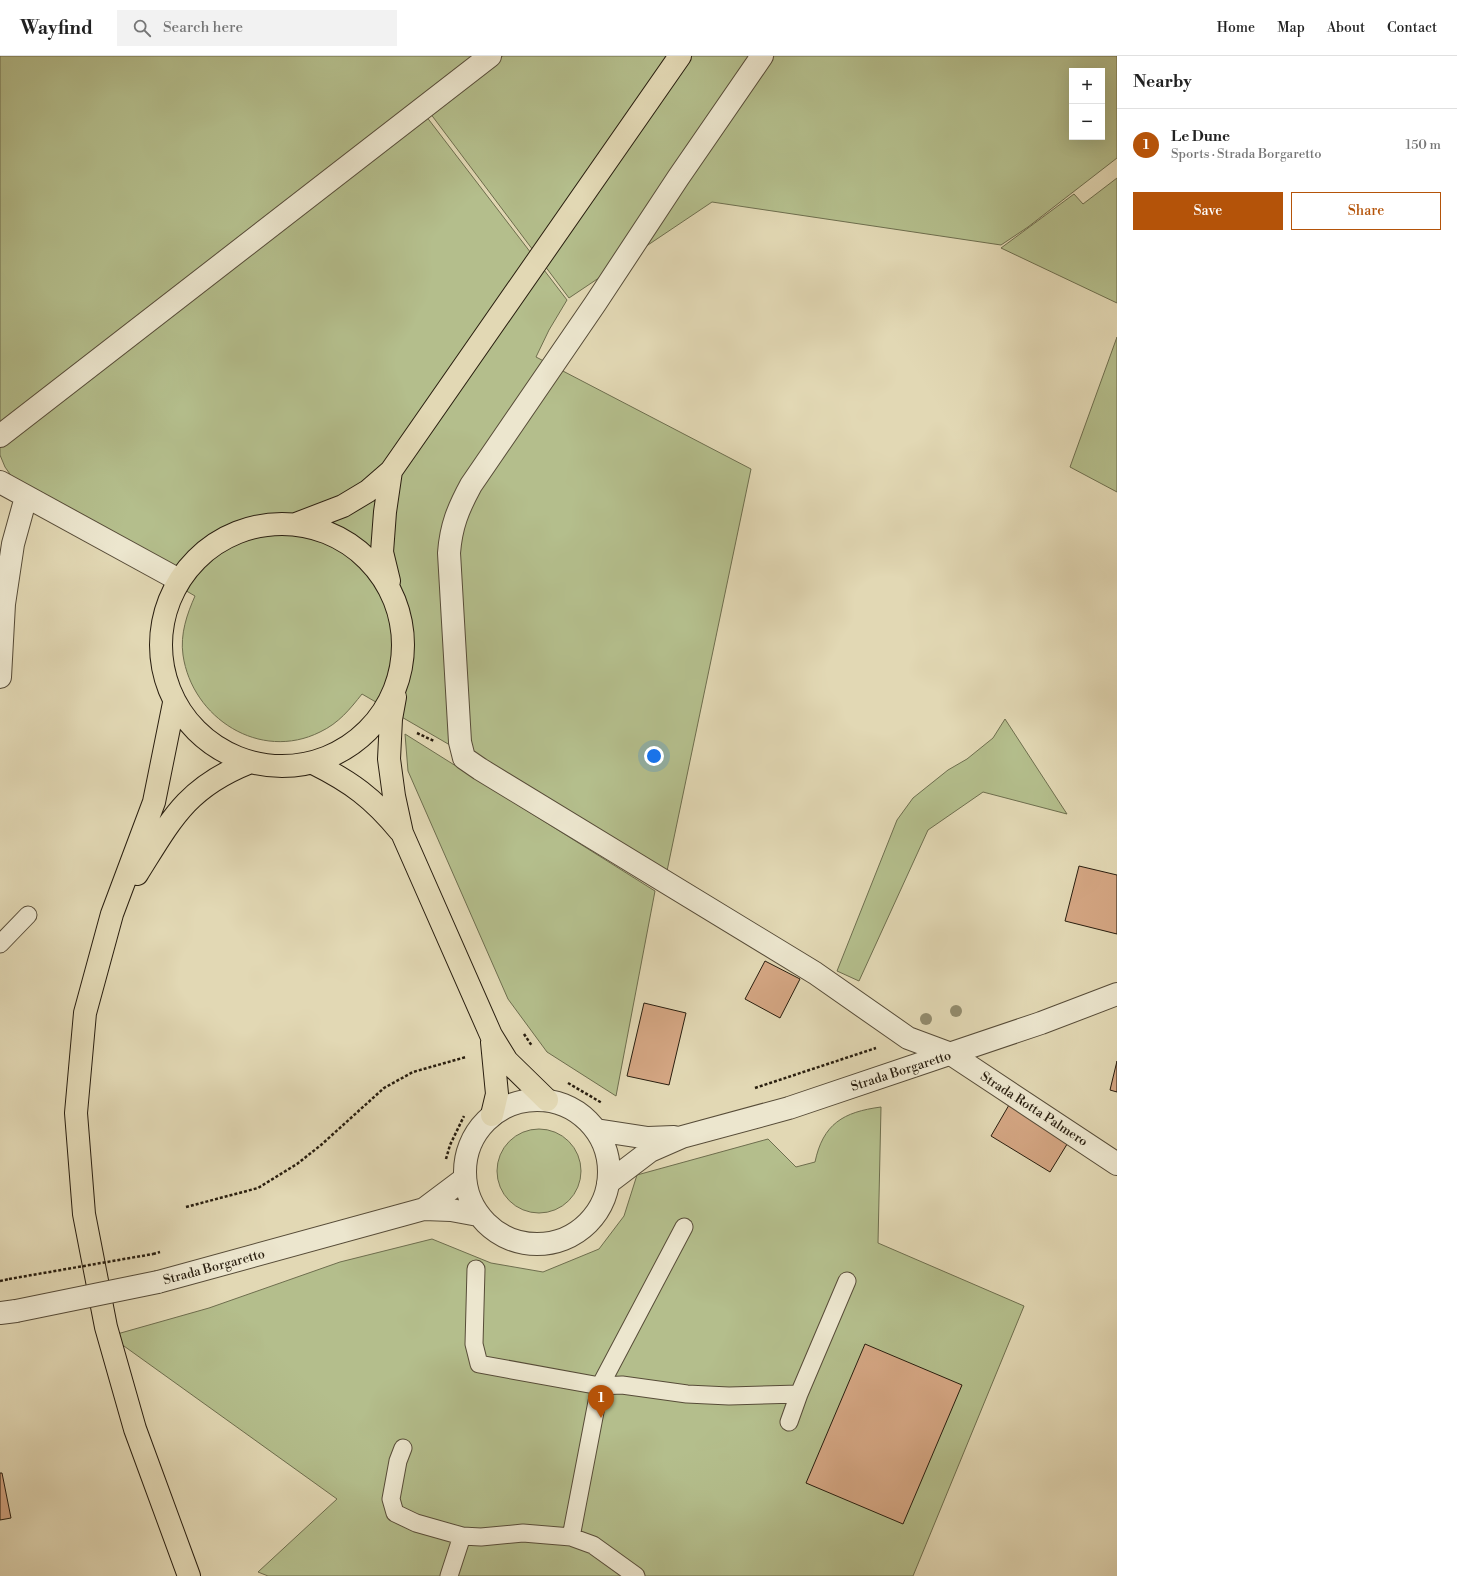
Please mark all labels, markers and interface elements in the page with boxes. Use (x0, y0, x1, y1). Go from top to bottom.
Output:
search box (117, 10, 397, 46)
text: Wayfind (20, 16, 93, 40)
icon: search (131, 17, 153, 39)
text: Search here (163, 18, 243, 37)
text: Home (1217, 19, 1255, 37)
text: Map (1277, 19, 1305, 37)
text: About (1327, 19, 1365, 37)
text: Contact (1387, 19, 1437, 37)
map controls (1069, 68, 1105, 140)
button: + (1069, 68, 1105, 104)
text: Nearby (1133, 71, 1192, 93)
button: − (1069, 104, 1105, 140)
text: Le Dune (1171, 127, 1230, 146)
text: 1 (1143, 137, 1149, 153)
text: 150 m (1406, 137, 1441, 153)
text: Sports · Strada Borgaretto (1171, 146, 1322, 162)
button: Save (1133, 192, 1283, 230)
button: Share (1291, 192, 1441, 230)
your location (644, 746, 664, 766)
street label: Strada Borgaretto (849, 1047, 953, 1095)
street label: Strada Rotta Palmero (977, 1068, 1091, 1150)
street label: Strada Borgaretto (161, 1246, 267, 1288)
pin: 1 (588, 1385, 614, 1418)

